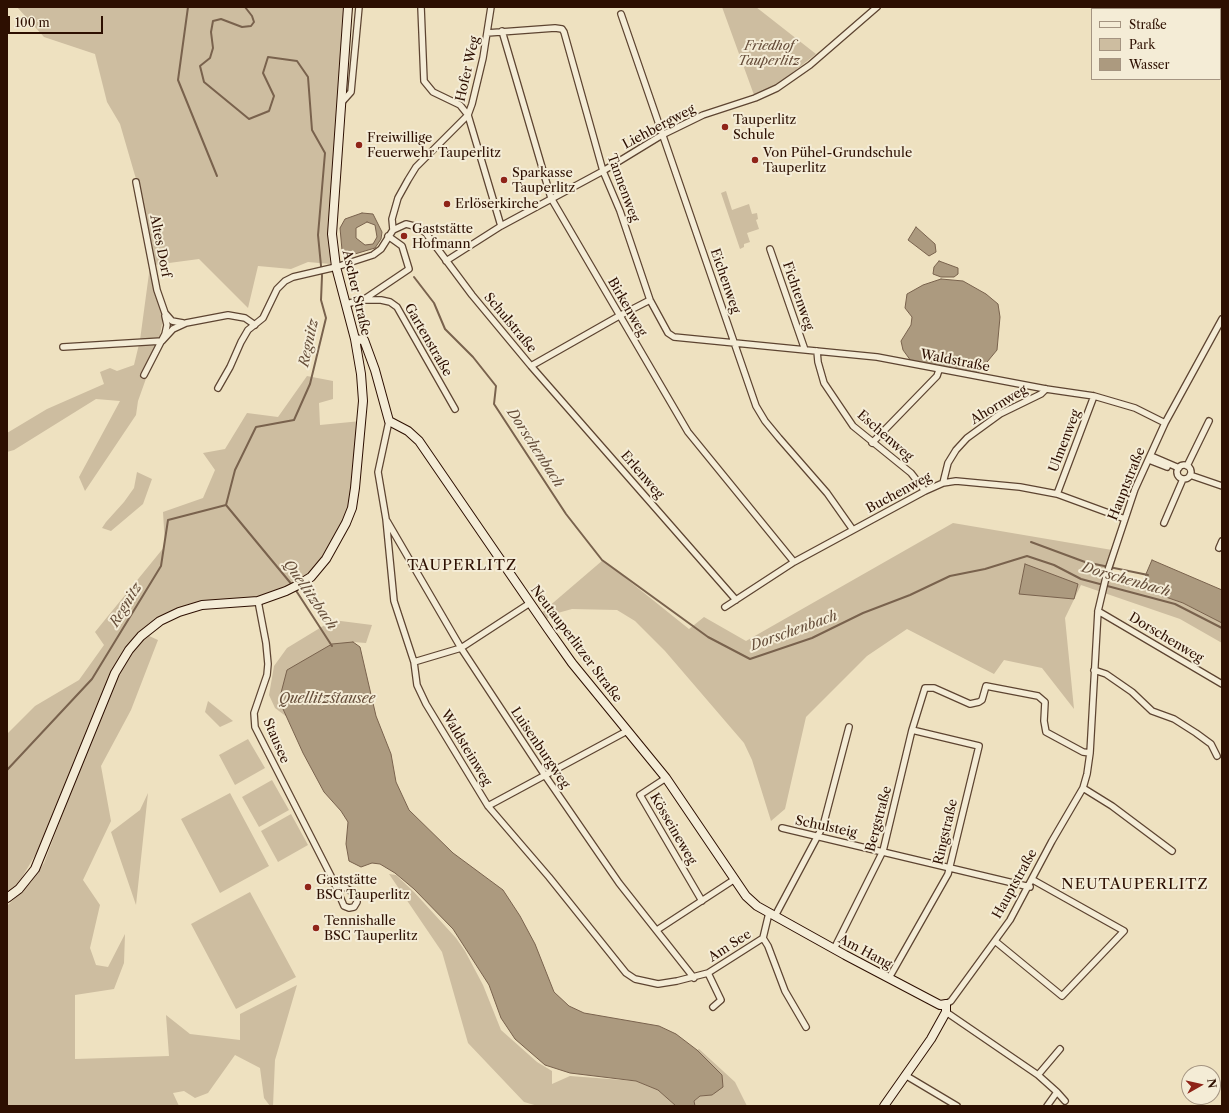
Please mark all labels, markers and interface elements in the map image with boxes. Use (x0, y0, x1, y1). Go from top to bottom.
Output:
scale bar (10, 8, 105, 34)
legend (1091, 8, 1221, 80)
text: 100 m (15, 15, 50, 30)
text: Straße (1129, 17, 1167, 32)
street label: Hofer Weg (453, 35, 483, 103)
text: Park (1129, 37, 1155, 52)
park label: Friedhof Tauperlitz (738, 38, 800, 69)
text: Wasser (1129, 57, 1170, 72)
street label: Liehbergweg (620, 101, 698, 153)
place label: Tauperlitz Schule (733, 112, 796, 143)
marker: Tauperlitz Schule (720, 122, 730, 132)
place label: Freiwillige Feuerwehr Tauperlitz (367, 130, 501, 161)
marker: Freiwillige Feuerwehr Tauperlitz (354, 140, 364, 150)
place label: Von Pühel-Grundschule Tauperlitz (763, 145, 912, 176)
street label: Tannenweg (603, 152, 643, 224)
marker: Von Pühel-Grundschule Tauperlitz (750, 155, 760, 165)
place label: Sparkasse Tauperlitz (512, 165, 575, 196)
marker: Sparkasse Tauperlitz (499, 175, 509, 185)
place label: Erlöserkirche (455, 196, 539, 212)
marker: Erlöserkirche (442, 199, 452, 209)
street label: Altes Dorf (146, 214, 174, 278)
place label: Gaststätte Hofmann (412, 221, 473, 252)
marker: Gaststätte Hofmann (399, 231, 409, 241)
street label: Eichenweg (707, 247, 743, 315)
street label: Ascher Straße (339, 249, 373, 337)
street label: Fichtenweg (779, 260, 817, 332)
street label: Birkenweg (604, 275, 650, 339)
street label: Schulstraße (480, 290, 540, 356)
street label: Gartenstraße (401, 301, 455, 379)
water label: Regnitz (296, 318, 322, 368)
street label: Waldstraße (919, 347, 991, 375)
street label: Ahornweg (968, 382, 1030, 428)
water label: Dorschenbach (503, 405, 567, 491)
street label: Eschenweg (854, 407, 916, 465)
street label: Ulmenweg (1046, 408, 1084, 474)
street label: Hauptstraße (1105, 445, 1149, 523)
street label: Erlenweg (617, 448, 667, 502)
street label: Buchenweg (864, 469, 934, 517)
water label: Quellitzbach (280, 557, 340, 633)
district label: TAUPERLITZ (407, 557, 517, 575)
water label: Dorschenbach (1080, 559, 1172, 601)
water label: Regnitz (106, 580, 146, 630)
street label: Neutauperlitzer Straße (527, 583, 625, 705)
water label: Dorschenbach (748, 608, 840, 654)
street label: Dorschenweg (1126, 610, 1206, 666)
water label: Quellitzstausee (279, 691, 375, 707)
street label: Luisenburgweg (507, 705, 573, 791)
street label: Waldsteinweg (437, 707, 495, 789)
street label: Stausee (260, 716, 292, 766)
street label: Bergstraße (863, 784, 895, 854)
street label: Kösseineweg (646, 790, 700, 868)
street label: Ringstraße (931, 797, 961, 867)
street label: Schulsteig (794, 813, 858, 841)
street label: Hauptstraße (989, 846, 1041, 922)
place label: Gaststätte BSC Tauperlitz (316, 872, 410, 903)
district label: NEUTAUPERLITZ (1061, 876, 1209, 894)
marker: Gaststätte BSC Tauperlitz (303, 882, 313, 892)
place label: Tennishalle BSC Tauperlitz (324, 913, 418, 944)
marker: Tennishalle BSC Tauperlitz (311, 923, 321, 933)
street label: Am See (706, 927, 754, 965)
street label: Am Hang (836, 931, 894, 973)
north arrow (1181, 1065, 1221, 1105)
text: N (1204, 1078, 1219, 1089)

